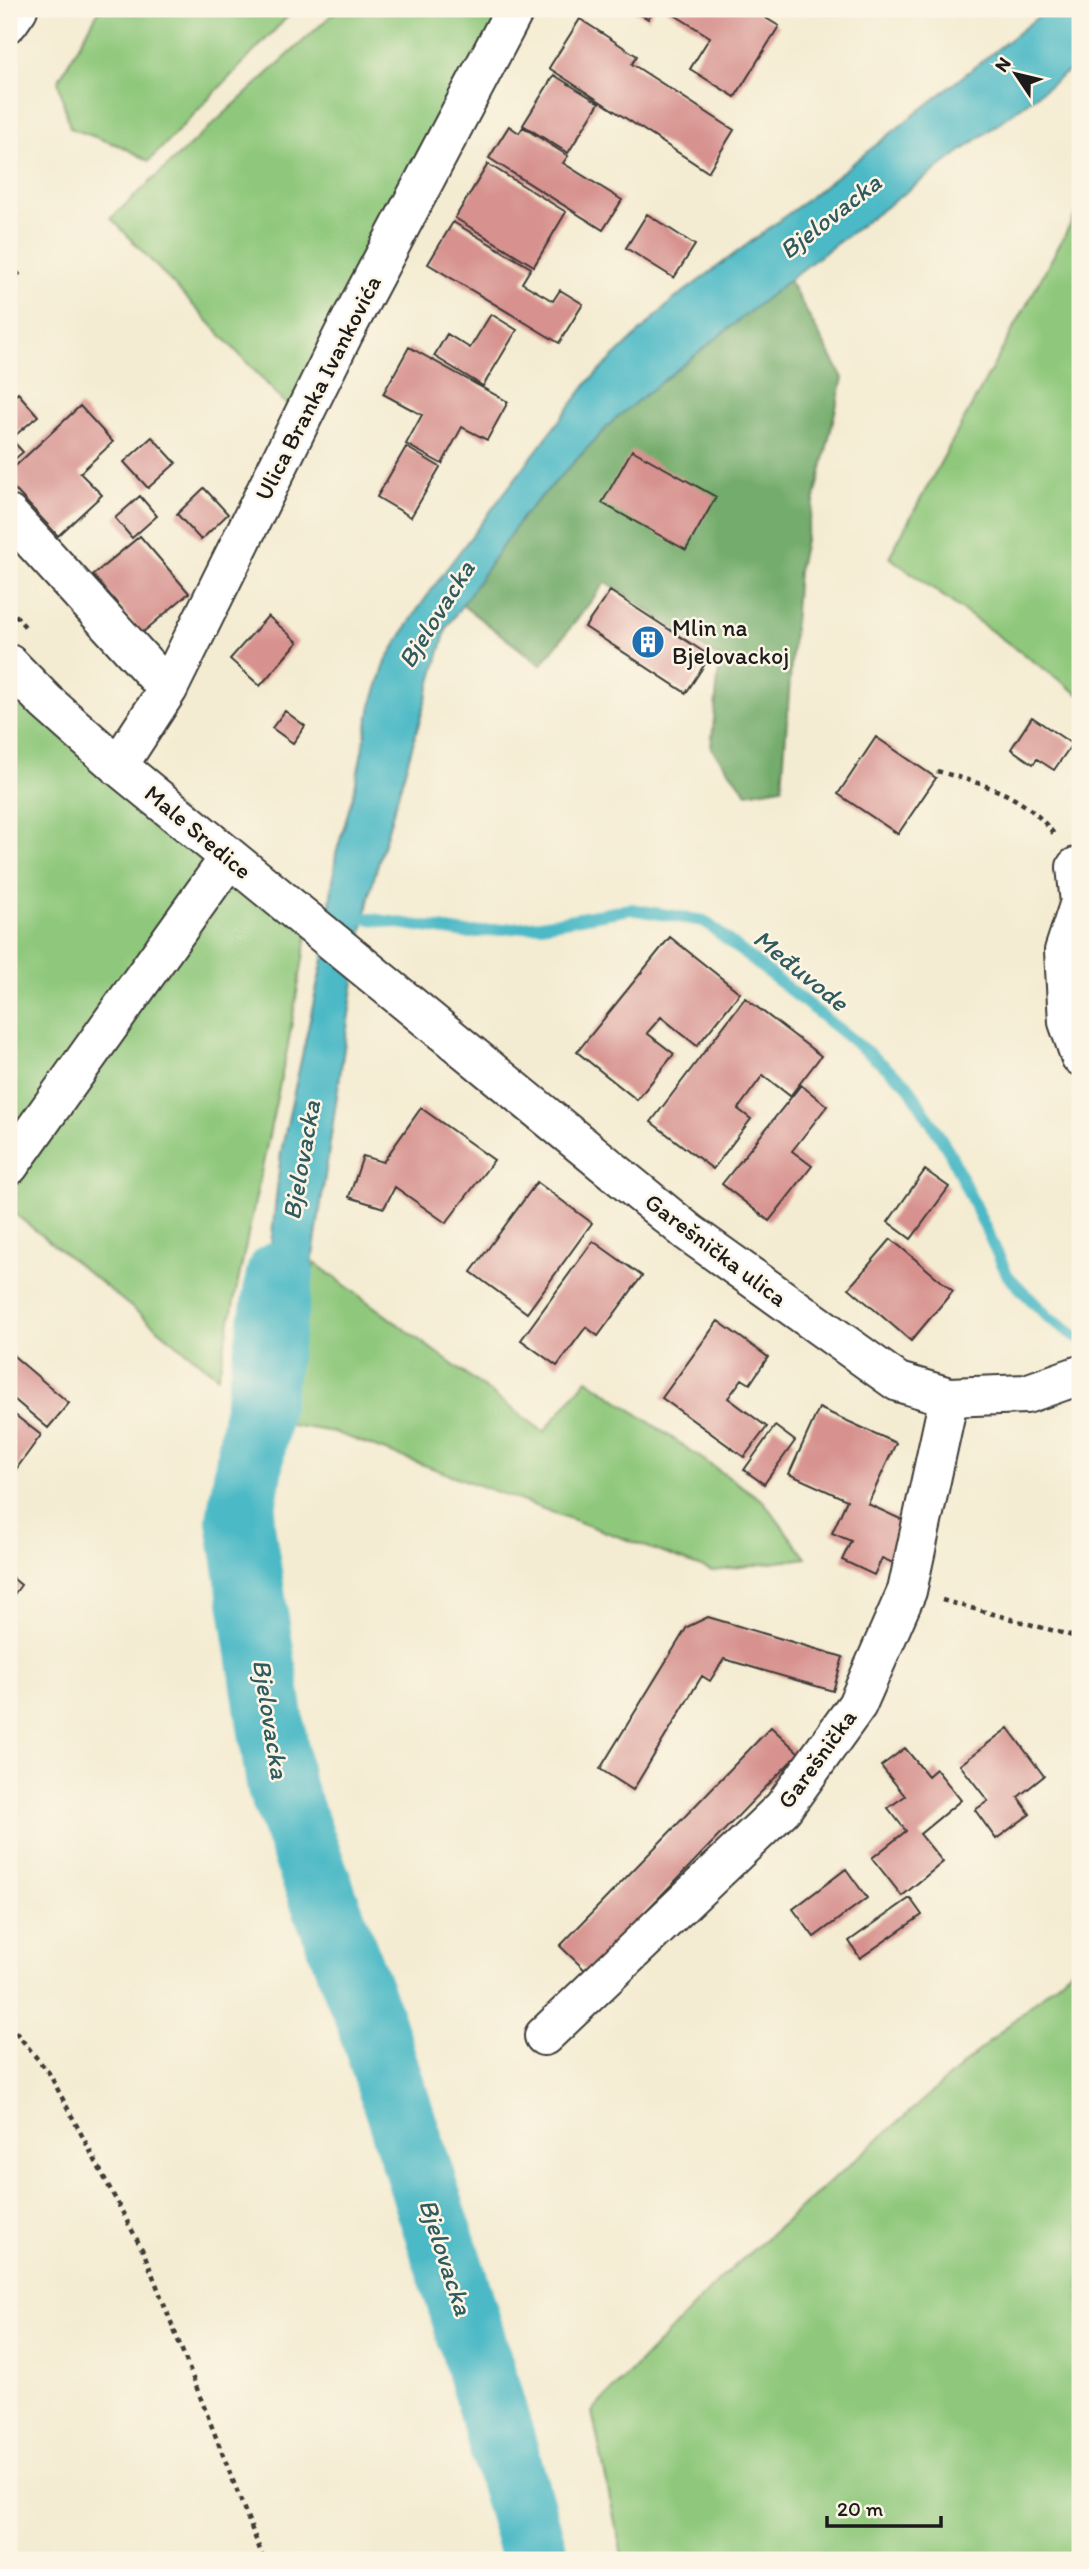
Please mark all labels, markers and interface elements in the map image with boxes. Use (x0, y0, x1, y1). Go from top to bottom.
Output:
north arrow (981, 38, 1050, 108)
text: N (989, 53, 1016, 76)
water label: Bjelovacka (773, 166, 888, 266)
street label: Ulica Branka Ivankovića (248, 270, 387, 505)
water label: Bjelovacka (390, 554, 482, 674)
place label: Mlin na Bjelovackoj (672, 613, 789, 670)
building icon: Mlin na Bjelovackoj (629, 623, 667, 661)
street label: Male Sredice (139, 778, 258, 885)
water label: Međuvode (747, 922, 856, 1019)
water label: Bjelovacka (275, 1097, 327, 1222)
street label: Garešnička ulica (639, 1187, 794, 1313)
water label: Bjelovacka (246, 1657, 296, 1782)
street label: Garešnička (771, 1703, 863, 1814)
water label: Bjelovacka (412, 2195, 480, 2320)
scale bar (827, 2485, 940, 2529)
text: 20 m (837, 2496, 884, 2521)

